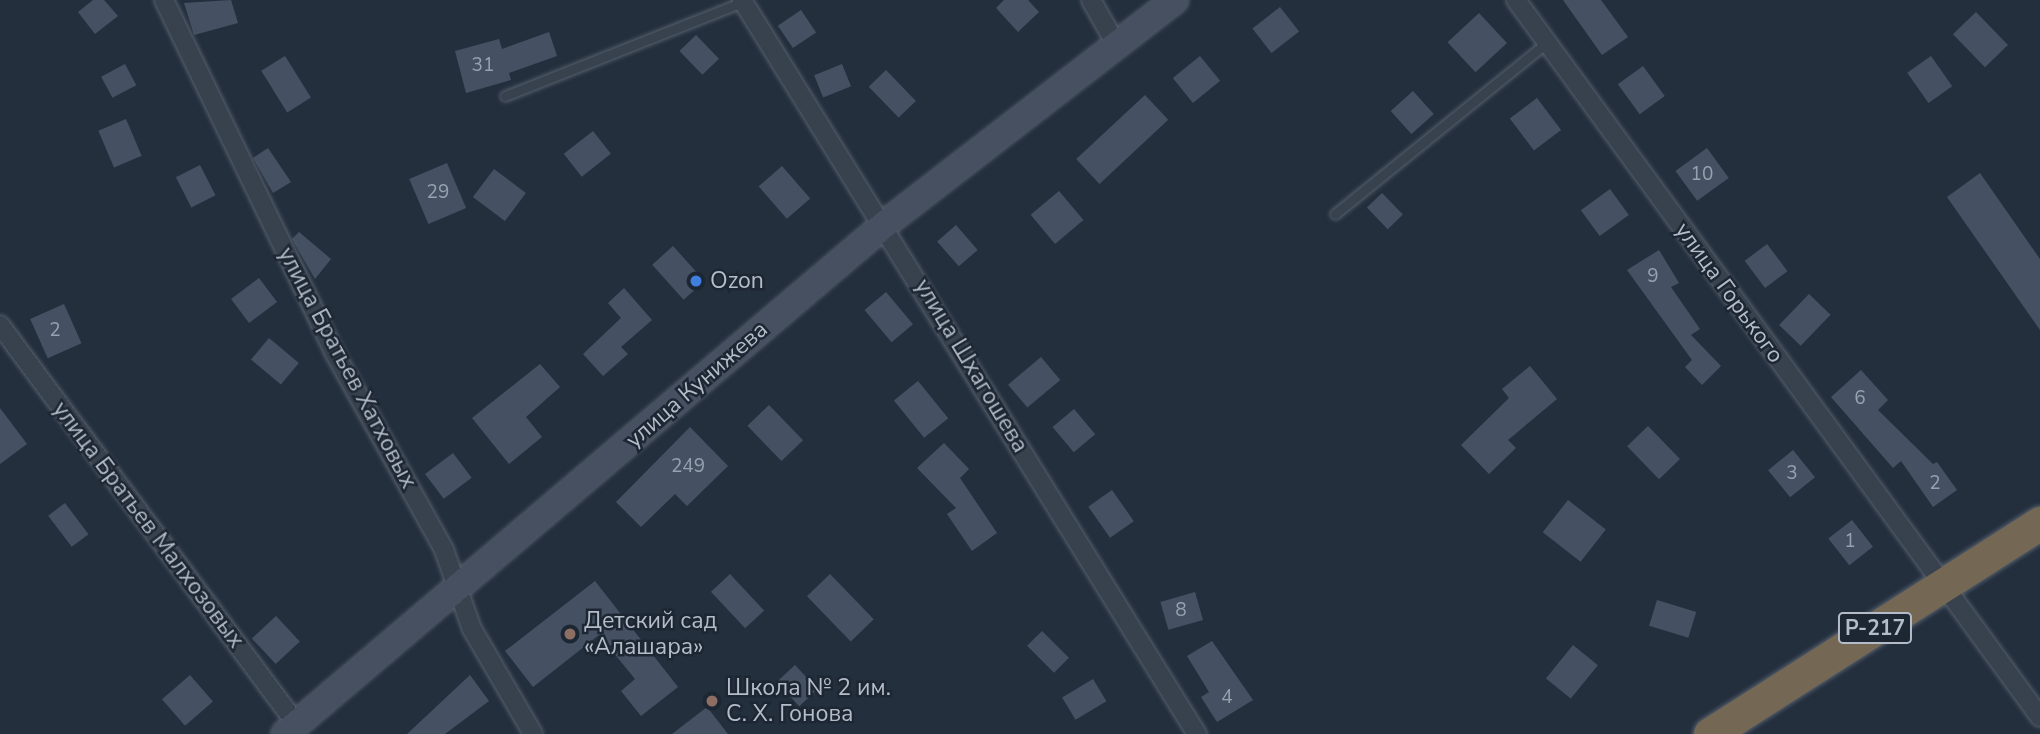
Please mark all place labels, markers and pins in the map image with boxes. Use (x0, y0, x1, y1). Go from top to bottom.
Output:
place label: Ozon (710, 267, 764, 295)
marker: Ozon (688, 273, 704, 289)
place label: Детский сад «Алашара» (584, 607, 717, 661)
marker: Детский сад «Алашара» (562, 626, 578, 642)
place label: Школа № 2 им. С. Х. Гонова (726, 674, 891, 728)
marker: Школа № 2 им. С. Х. Гонова (704, 693, 720, 709)

